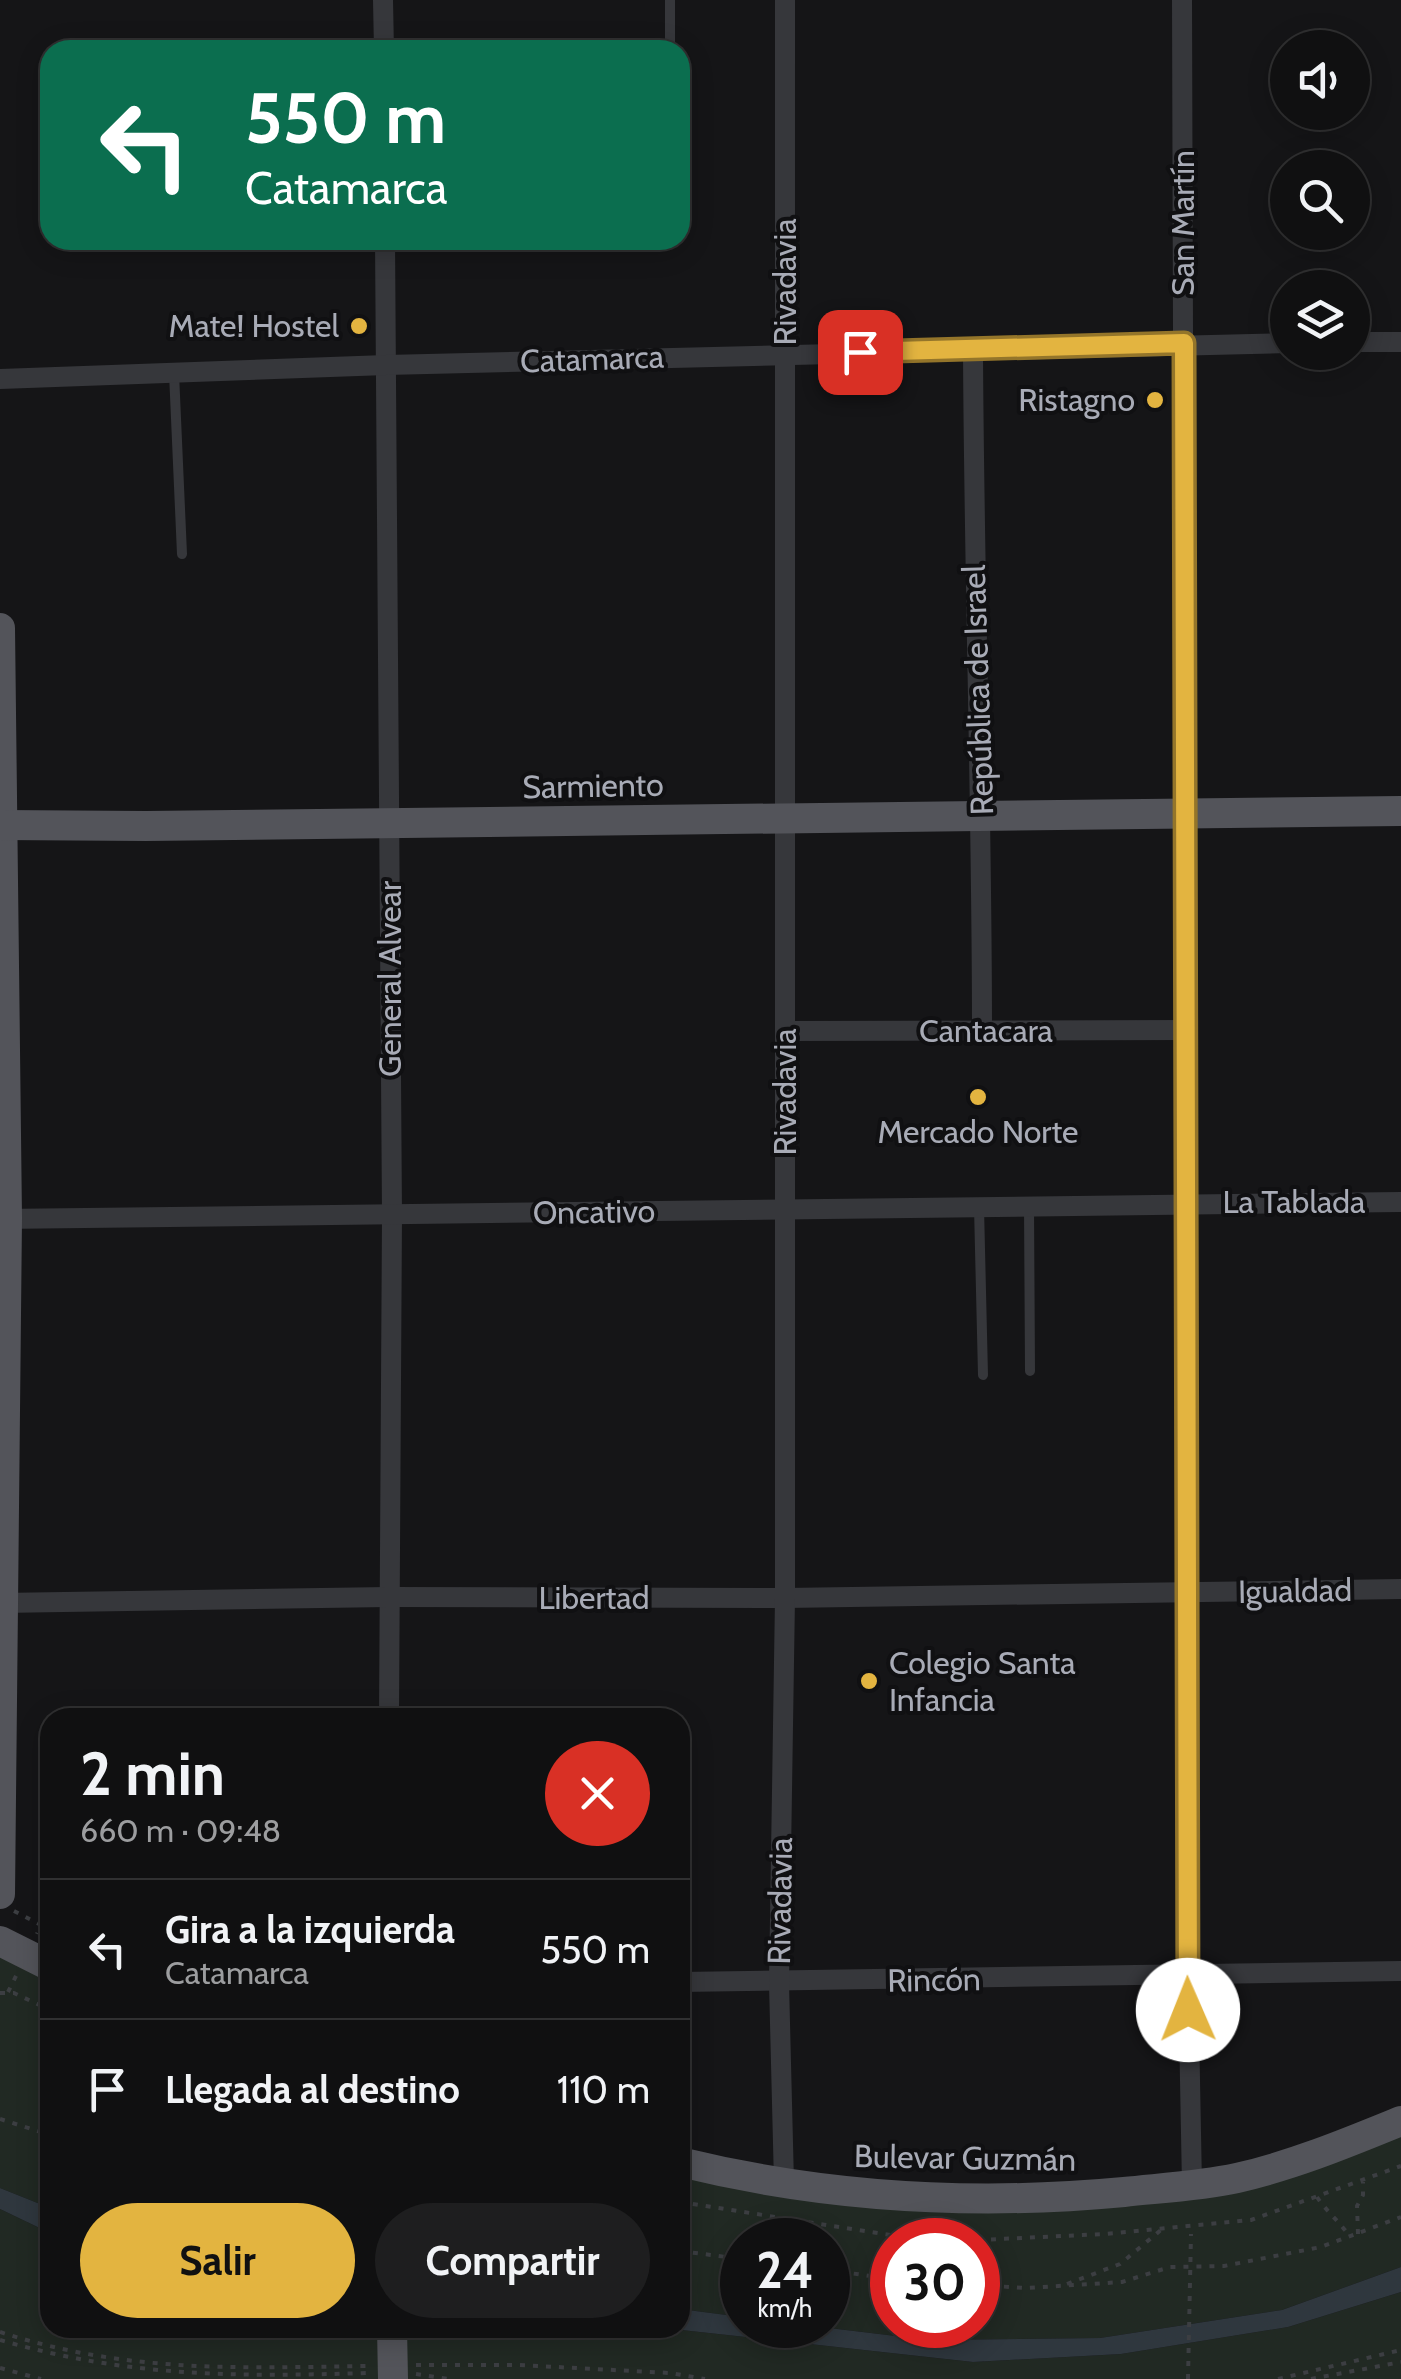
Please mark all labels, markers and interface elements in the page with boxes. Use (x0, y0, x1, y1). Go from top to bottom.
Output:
map controls (1270, 30, 1370, 370)
button: sound (1270, 30, 1370, 130)
text: 550 m (245, 75, 446, 161)
icon: left (80, 80, 210, 210)
street label: San Martín (1163, 150, 1202, 296)
button: search (1270, 150, 1370, 250)
text: Catamarca (245, 161, 447, 215)
street label: Rivadavia (765, 218, 804, 346)
button: layers (1270, 270, 1370, 370)
place label: Mate! Hostel (169, 306, 339, 345)
pin (818, 310, 903, 395)
marker: Mate! Hostel (348, 315, 370, 337)
icon: arrive (833, 325, 888, 380)
street label: Catamarca (519, 336, 665, 380)
place label: Ristagno (1018, 380, 1135, 419)
marker: Ristagno (1144, 389, 1166, 411)
street label: República de Israel (954, 564, 1001, 816)
street label: Sarmiento (522, 765, 664, 806)
street label: General Alvear (370, 880, 409, 1077)
street label: Cantacara (919, 1011, 1054, 1050)
street label: Rivadavia (765, 1028, 804, 1156)
marker: Mercado Norte (967, 1086, 989, 1108)
place label: Mercado Norte (878, 1112, 1078, 1151)
street label: La Tablada (1223, 1182, 1366, 1221)
street label: Oncativo (532, 1191, 656, 1232)
street label: Igualdad (1238, 1570, 1352, 1611)
street label: Libertad (539, 1578, 649, 1617)
place label: Colegio Santa Infancia (889, 1643, 1076, 1719)
marker: Colegio Santa Infancia (858, 1670, 880, 1692)
text: 2 min (80, 1737, 225, 1810)
button: close (545, 1741, 650, 1846)
text: 660 m · 09:48 (80, 1811, 281, 1850)
street label: Rivadavia (759, 1836, 800, 1965)
text: Gira a la izquierda (165, 1906, 455, 1953)
icon: left (80, 1922, 135, 1977)
text: 550 m (540, 1926, 650, 1973)
text: Catamarca (165, 1953, 309, 1992)
position arrow (1136, 1958, 1240, 2062)
street label: Rincón (887, 1959, 981, 2000)
icon: arrive (80, 2062, 135, 2117)
text: Llegada al destino (165, 2066, 460, 2113)
text: 110 m (557, 2066, 650, 2113)
street label: Bulevar Guzmán (854, 2136, 1076, 2179)
button: Salir (80, 2203, 355, 2318)
button: Compartir (375, 2203, 650, 2318)
speed limit sign: 30 (870, 2218, 1000, 2348)
text: 24 (756, 2240, 814, 2301)
text: km/h (758, 2293, 812, 2323)

